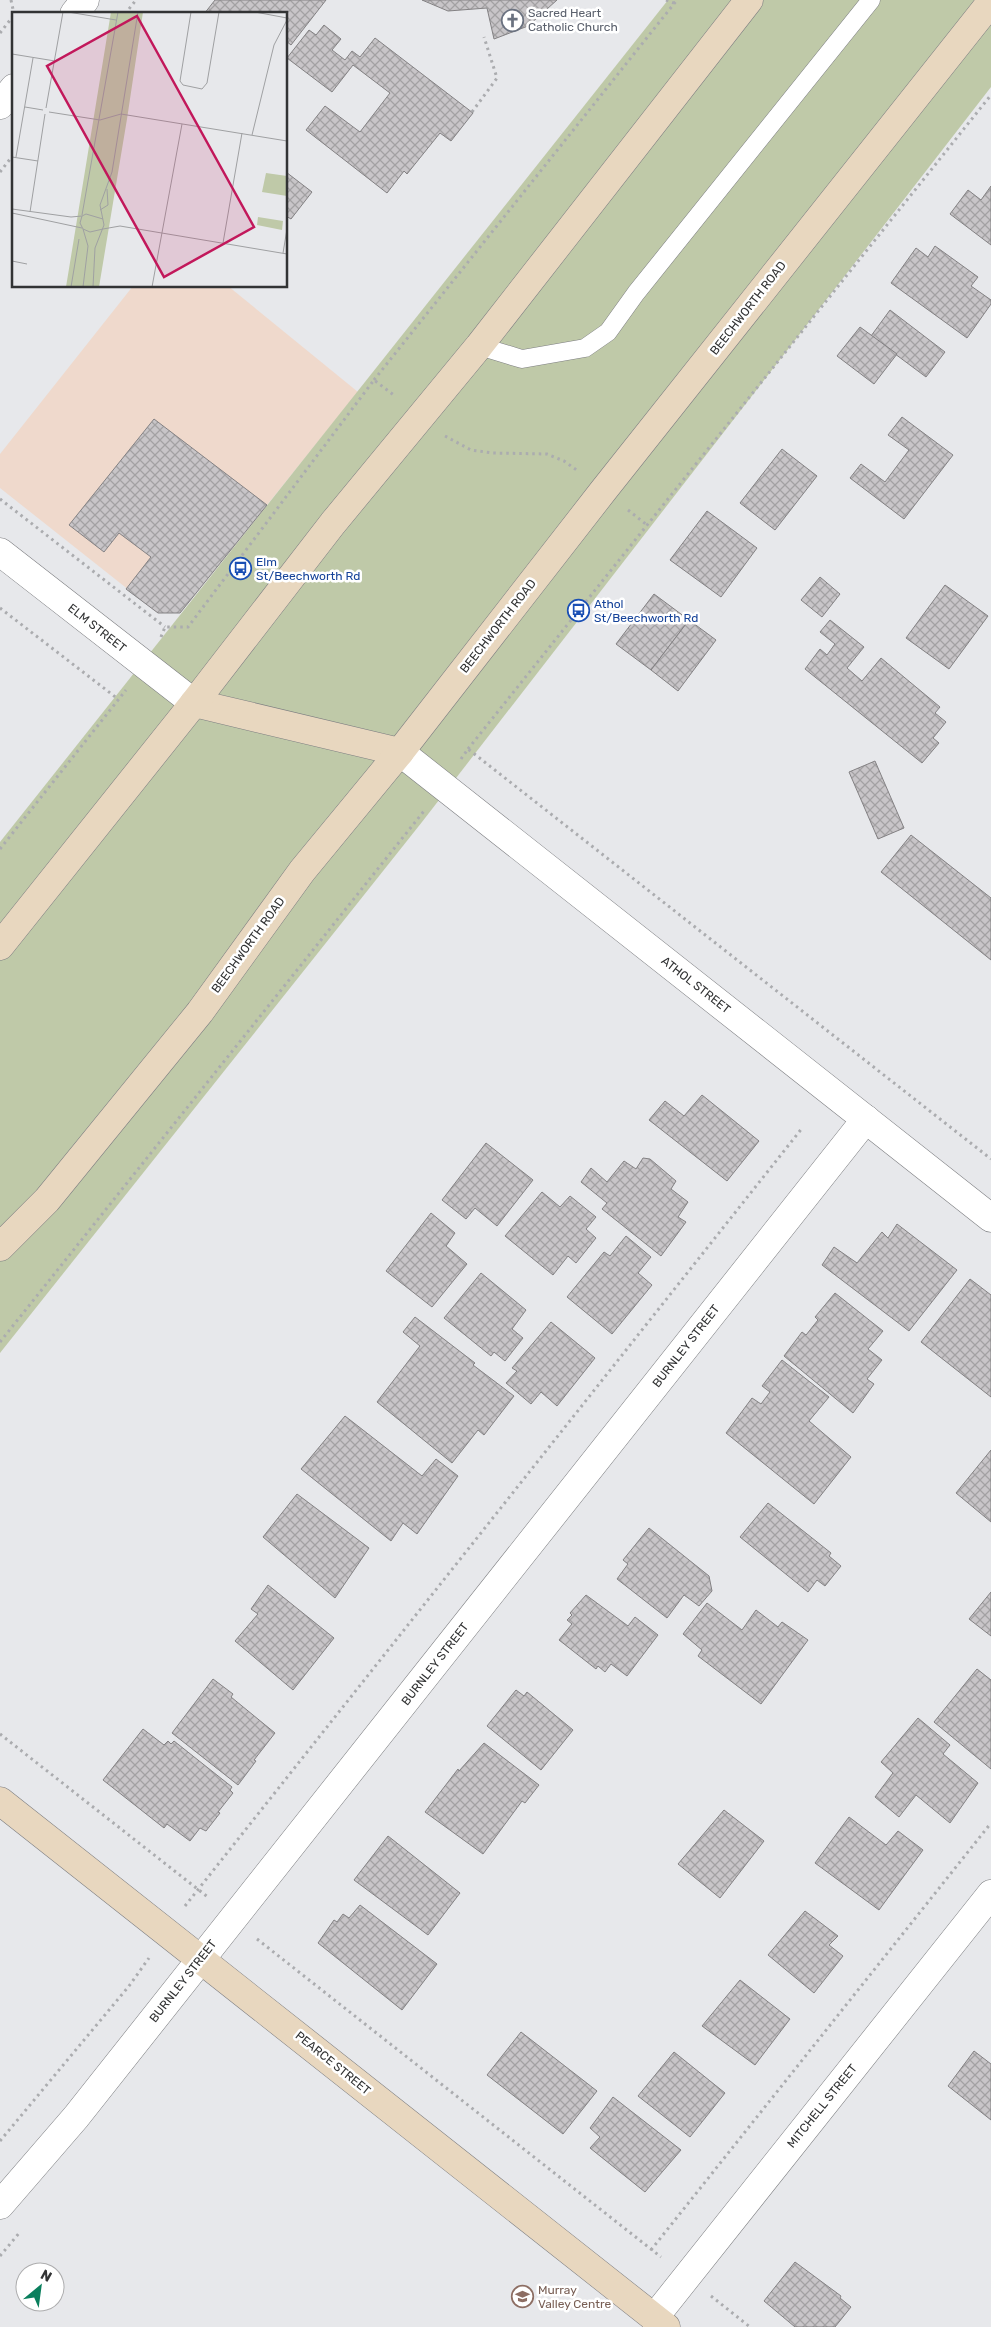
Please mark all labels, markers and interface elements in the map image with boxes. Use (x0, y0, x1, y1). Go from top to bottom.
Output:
place label: Sacred Heart Catholic Church (528, 6, 618, 34)
church icon: Sacred Heart Catholic Church (500, 8, 524, 32)
inset map (12, 12, 288, 288)
street label: BEECHWORTH ROAD (707, 258, 789, 358)
place label: Elm St/Beechworth Rd (256, 555, 360, 583)
bus stop icon: Elm St/Beechworth Rd (228, 557, 252, 581)
street label: BEECHWORTH ROAD (457, 576, 539, 676)
place label: Athol St/Beechworth Rd (594, 597, 698, 625)
bus stop icon: Athol St/Beechworth Rd (566, 599, 590, 623)
street label: ELM STREET (65, 601, 129, 655)
street label: BEECHWORTH ROAD (209, 894, 287, 996)
street label: ATHOL STREET (659, 954, 733, 1016)
street label: BURNLEY STREET (649, 1302, 723, 1390)
street label: BURNLEY STREET (398, 1620, 472, 1708)
street label: BURNLEY STREET (146, 1937, 220, 2025)
street label: PEARCE STREET (293, 2028, 373, 2098)
street label: MITCHELL STREET (784, 2061, 860, 2151)
north arrow (15, 2262, 65, 2312)
text: N (38, 2266, 55, 2286)
place label: Murray Valley Centre (538, 2283, 611, 2311)
school or university icon: Murray Valley Centre (510, 2285, 534, 2309)

